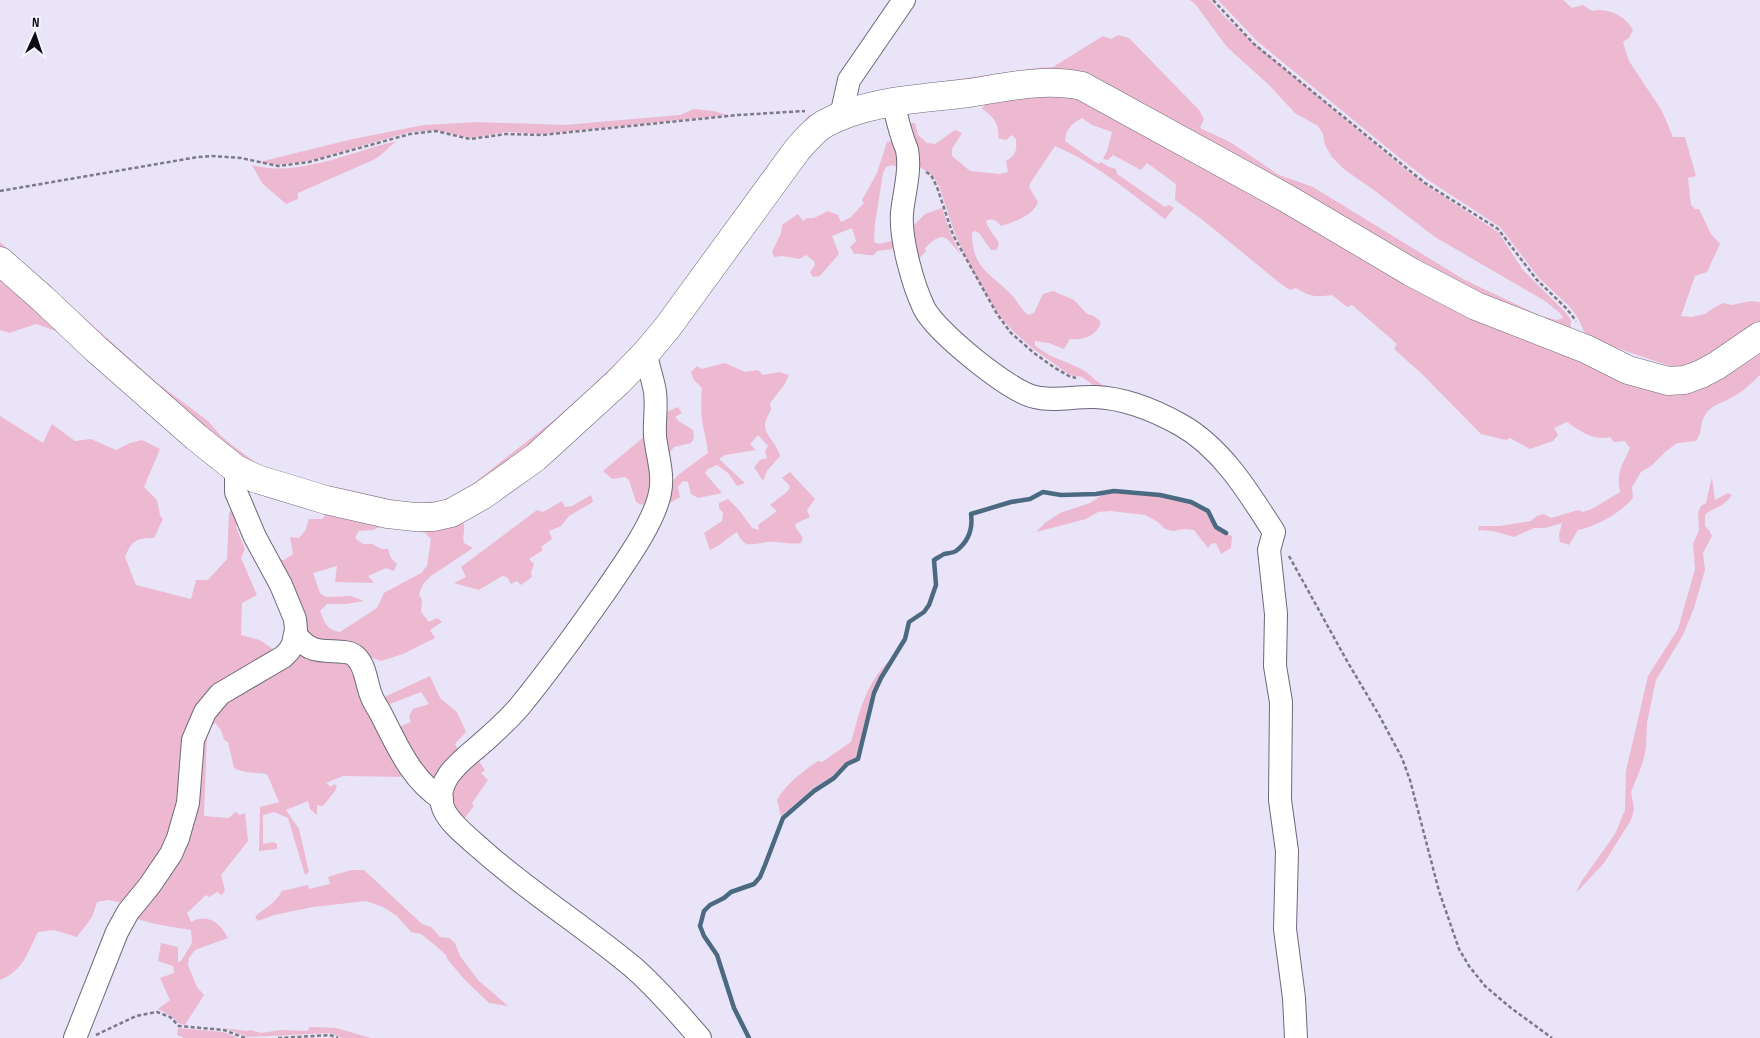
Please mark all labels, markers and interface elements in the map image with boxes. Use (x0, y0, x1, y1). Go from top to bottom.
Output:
north arrow (10, 10, 60, 60)
text: N (31, 14, 40, 31)

